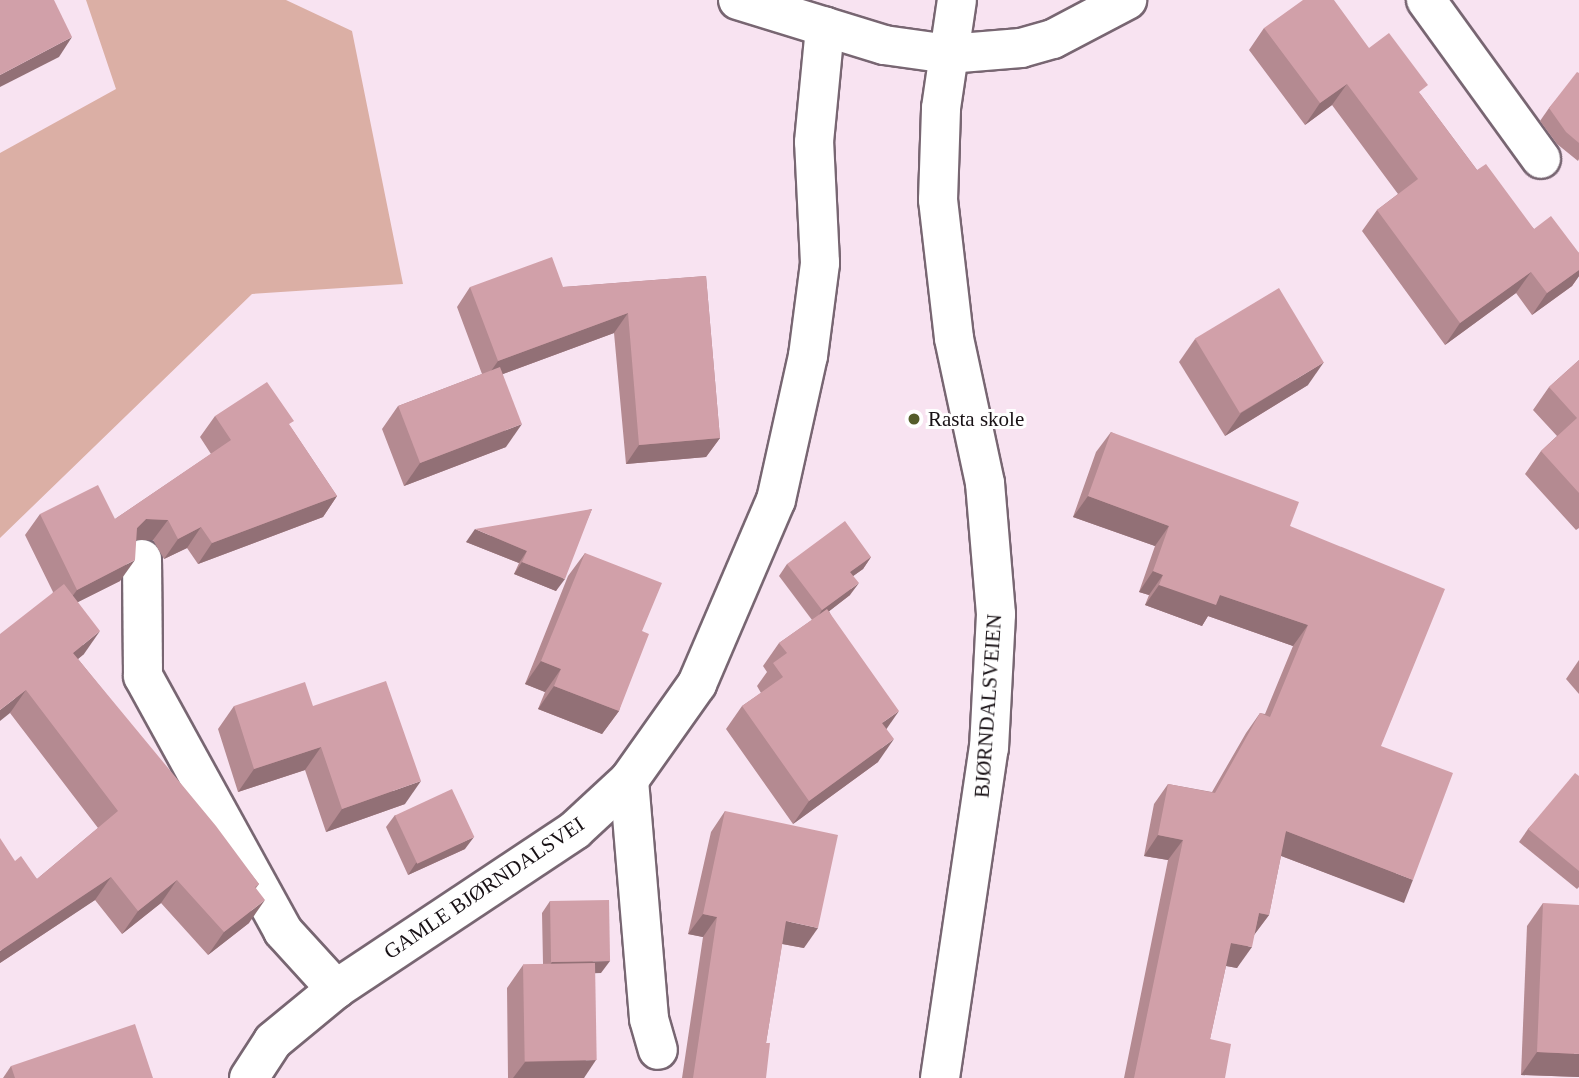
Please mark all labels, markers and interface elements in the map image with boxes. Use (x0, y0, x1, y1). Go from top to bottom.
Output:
place label: Rasta skole (928, 406, 1024, 432)
marker: Rasta skole (906, 411, 922, 427)
street label: BJØRNDALSVEIEN (969, 613, 1007, 799)
street label: GAMLE BJØRNDALSVEI (379, 811, 589, 965)

